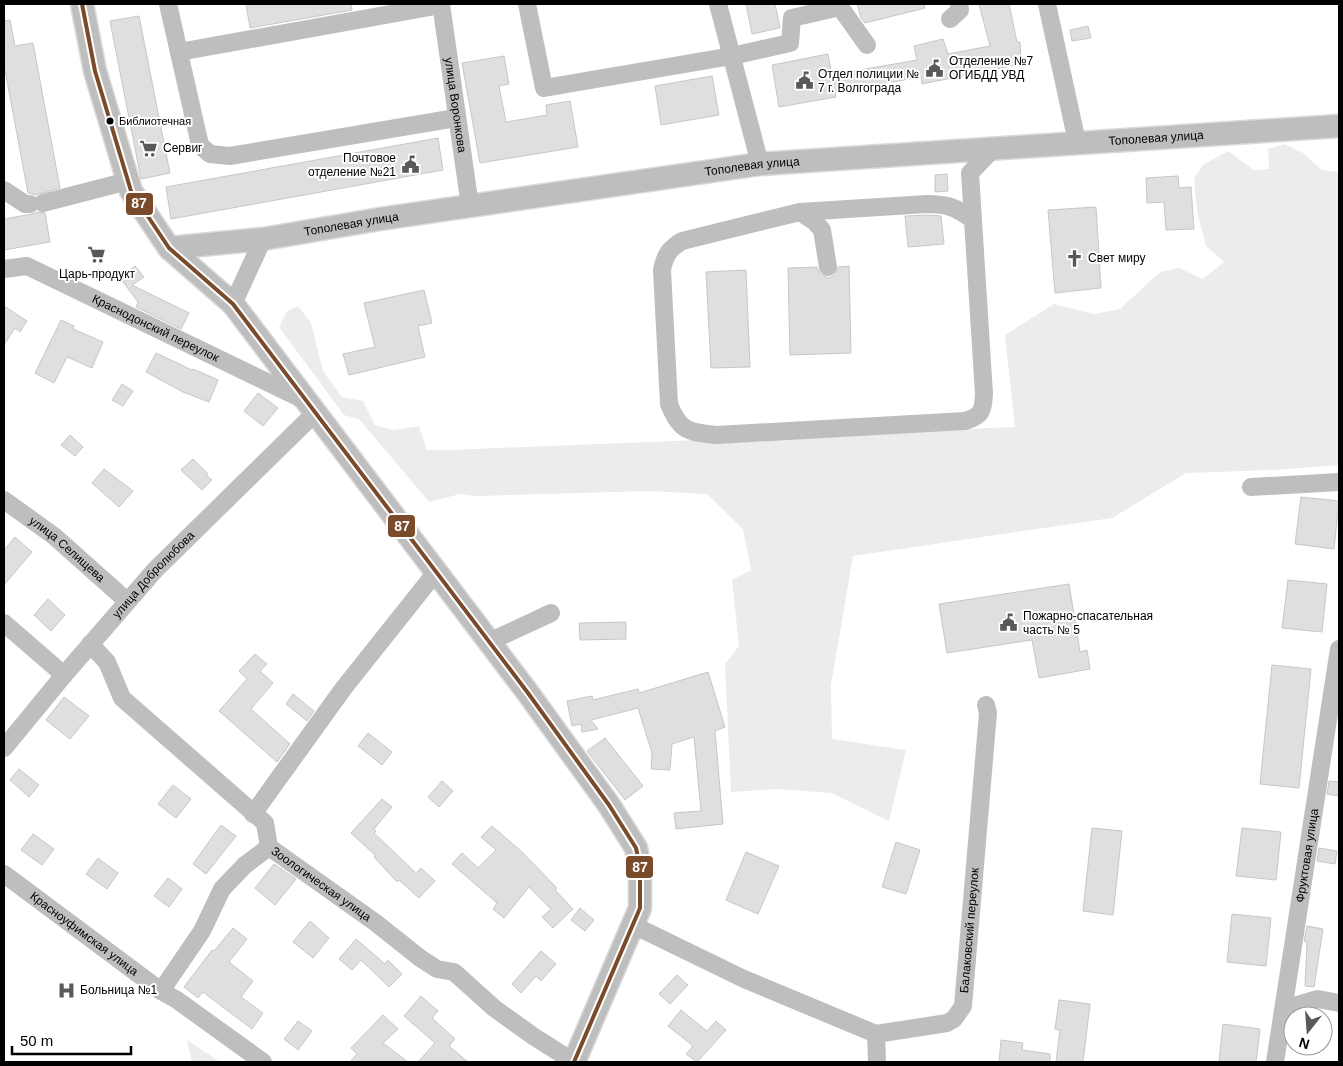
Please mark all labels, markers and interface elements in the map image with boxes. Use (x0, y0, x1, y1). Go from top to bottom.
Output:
place label: Отделение №7 ОГИБДД УВД (949, 54, 1034, 82)
street label: улица Воронкова (442, 56, 469, 154)
public building icon: Отделение №7 ОГИБДД УВД (925, 58, 945, 78)
place label: Отдел полиции № 7 г. Волгограда (818, 67, 919, 95)
public building icon: Отдел полиции № 7 г. Волгограда (794, 71, 814, 91)
place label: Библиотечная (119, 115, 191, 127)
marker: Библиотечная (105, 116, 115, 126)
street label: Тополевая улица (1108, 128, 1204, 148)
supermarket icon: Сервиг (139, 138, 159, 158)
place label: Сервиг (163, 141, 203, 155)
place label: Почтовое отделение №21 (308, 151, 396, 179)
street label: Тополевая улица (704, 154, 800, 179)
public building icon: Почтовое отделение №21 (400, 155, 420, 175)
line badge: 87 (125, 192, 154, 216)
text: 87 (131, 195, 147, 211)
street label: Тополевая улица (303, 209, 400, 239)
supermarket icon: Царь-продукт (87, 245, 107, 265)
church icon: Свет миру (1064, 248, 1084, 268)
place label: Свет миру (1088, 251, 1146, 265)
place label: Царь-продукт (59, 267, 136, 281)
street label: Краснодонский переулок (90, 292, 222, 365)
street label: улица Селищева (27, 513, 108, 585)
line badge: 87 (387, 514, 416, 538)
text: 87 (394, 518, 410, 534)
street label: улица Добролюбова (110, 528, 198, 621)
place label: Пожарно-спасательная часть № 5 (1023, 609, 1153, 637)
public building icon: Пожарно-спасательная часть № 5 (999, 613, 1019, 633)
street label: Фруктовая улица (1293, 807, 1321, 903)
street label: Зоологическая улица (268, 844, 374, 924)
line badge: 87 (625, 855, 654, 879)
text: 87 (632, 859, 648, 875)
street label: Балаковский переулок (957, 866, 982, 994)
street label: Красноуфимская улица (27, 889, 141, 979)
hospital icon: Больница №1 (56, 980, 76, 1000)
place label: Больница №1 (80, 983, 158, 997)
north arrow (1283, 1006, 1333, 1056)
scale bar (12, 1024, 131, 1056)
text: 50 m (20, 1032, 53, 1049)
text: N (1297, 1034, 1311, 1053)

